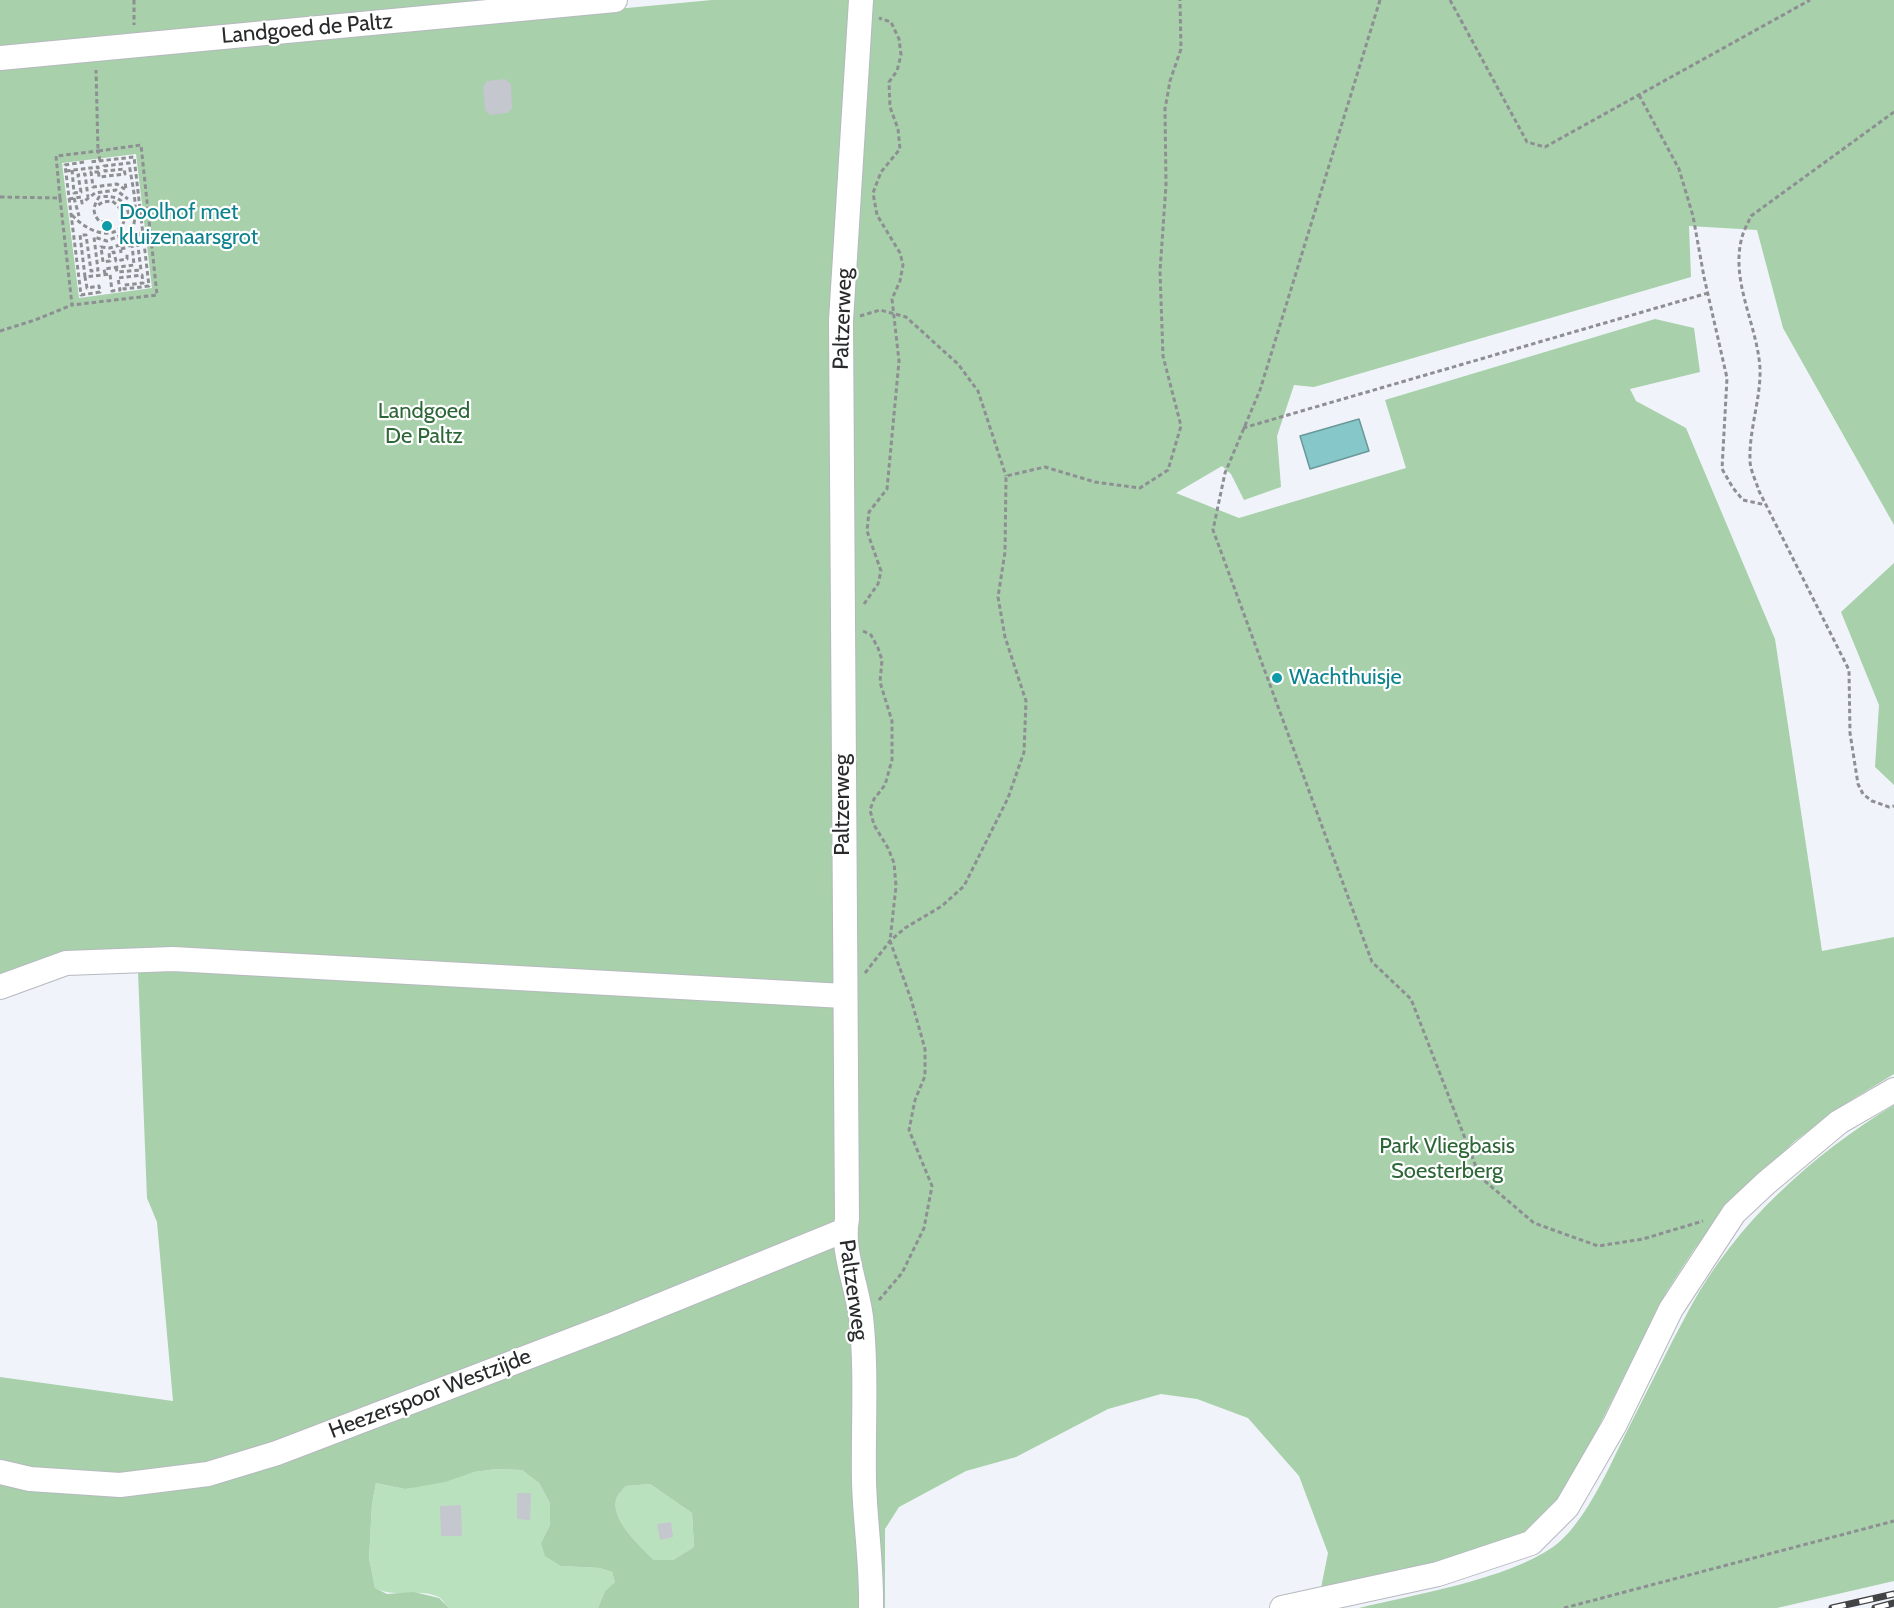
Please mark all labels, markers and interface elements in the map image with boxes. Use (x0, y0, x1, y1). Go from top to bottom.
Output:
street label: Landgoed de Paltz (220, 8, 394, 50)
place label: Doolhof met kluizenaarsgrot (119, 200, 258, 252)
marker: Doolhof met kluizenaarsgrot (100, 219, 114, 233)
street label: Paltzerweg (828, 268, 858, 370)
park label: Landgoed De Paltz (378, 399, 470, 451)
place label: Wachthuisje (1289, 665, 1402, 691)
marker: Wachthuisje (1270, 671, 1284, 685)
street label: Paltzerweg (830, 754, 856, 856)
park label: Park Vliegbasis Soesterberg (1379, 1134, 1515, 1186)
street label: Paltzerweg (833, 1238, 873, 1342)
street label: Heezerspoor Westzijde (325, 1343, 535, 1445)

